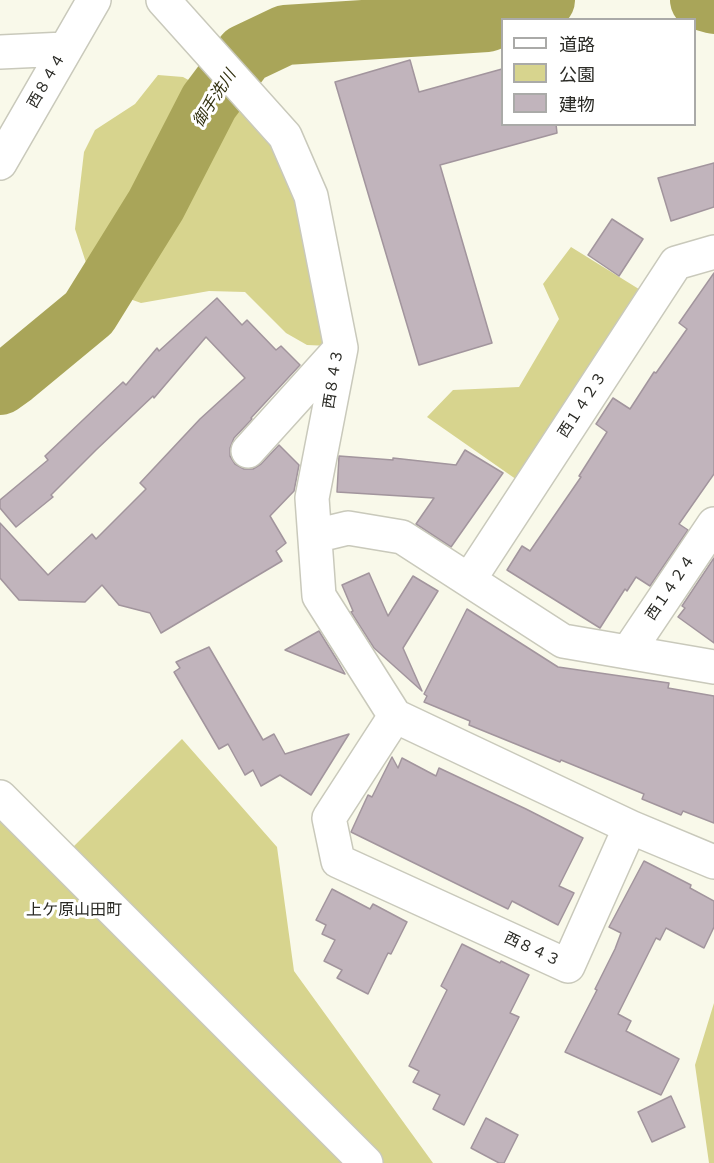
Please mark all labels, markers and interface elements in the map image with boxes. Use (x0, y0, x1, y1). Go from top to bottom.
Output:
legend (501, 18, 696, 126)
text: 道路 (559, 33, 595, 57)
street label: 西８４４ (24, 51, 70, 111)
text: 公園 (559, 63, 595, 87)
water label: 御手洗川 (190, 67, 240, 131)
text: 建物 (559, 93, 595, 117)
street label: 西８４３ (320, 348, 348, 410)
street label: 西１４２３ (555, 369, 611, 441)
street label: 西１４２４ (643, 552, 699, 624)
district label: 上ケ原山田町 (26, 901, 122, 921)
street label: 西８４３ (501, 929, 563, 971)

